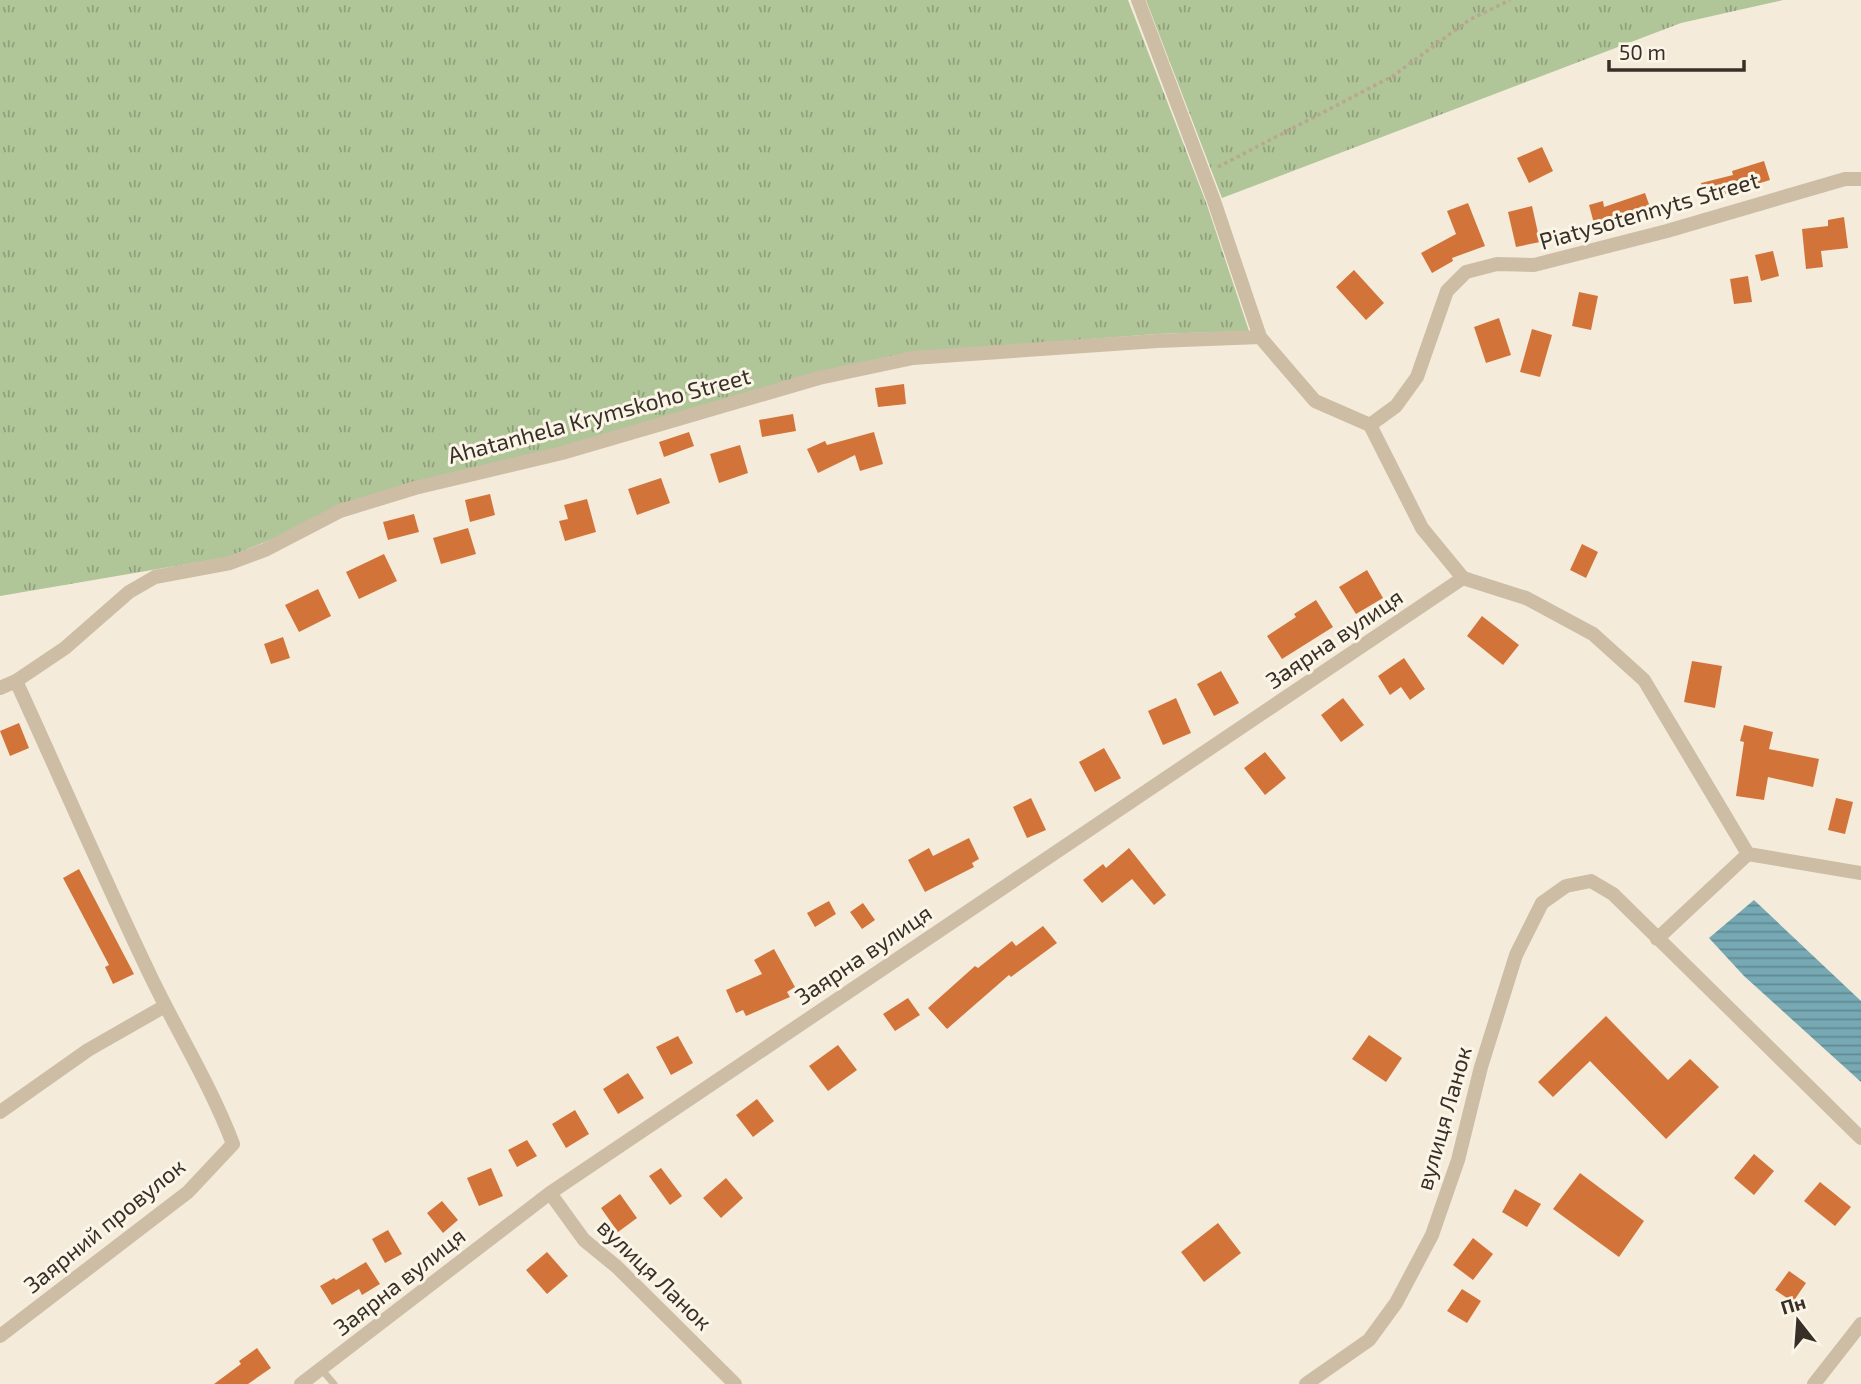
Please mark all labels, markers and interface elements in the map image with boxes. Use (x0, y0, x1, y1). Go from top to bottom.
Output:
scale bar (1609, 28, 1744, 72)
text: 50 m (1619, 39, 1666, 64)
street label: Piatysotennyts Street (1536, 165, 1762, 255)
street label: Ahatanhela Krymskoho Street (445, 361, 754, 469)
street label: Заярна вулиця (1260, 582, 1408, 695)
street label: Заярна вулиця (789, 898, 937, 1011)
street label: вулиця Ланок (1409, 1043, 1478, 1193)
street label: Заярний провулок (18, 1152, 191, 1299)
street label: вулиця Ланок (591, 1212, 718, 1336)
street label: Заярна вулиця (328, 1221, 471, 1342)
north arrow (1763, 1286, 1833, 1356)
text: Пн (1778, 1290, 1808, 1319)

